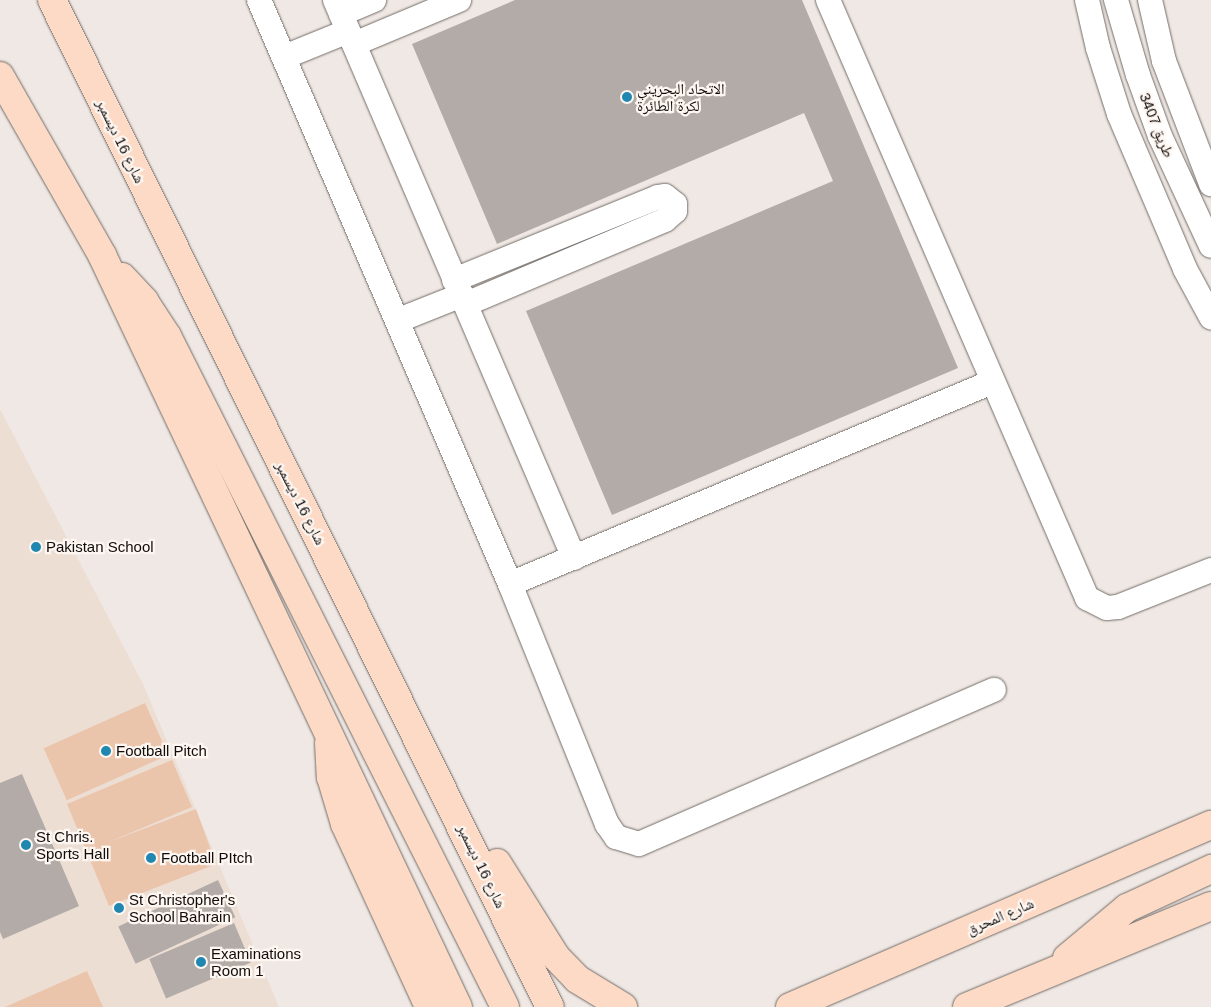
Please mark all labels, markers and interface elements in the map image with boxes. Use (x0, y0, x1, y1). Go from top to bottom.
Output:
place label: الاتحاد البحريني لكرة الطائرة (637, 79, 725, 114)
street label: طريق 3407 (1136, 90, 1178, 160)
marker: الاتحاد البحريني لكرة الطائرة (621, 91, 633, 103)
street label: شارع 16 ديسمبر (93, 96, 149, 186)
street label: شارع 16 ديسمبر (272, 458, 330, 548)
place label: Pakistan School (46, 538, 154, 556)
marker: Pakistan School (30, 541, 42, 553)
place label: Football Pitch (116, 742, 207, 760)
marker: Football Pitch (100, 745, 112, 757)
street label: شارع 16 ديسمبر (454, 821, 510, 911)
place label: St Chris. Sports Hall (36, 827, 109, 862)
marker: St Chris. Sports Hall (20, 839, 32, 851)
place label: Football PItch (161, 849, 253, 867)
marker: Football PItch (145, 852, 157, 864)
place label: St Christopher's School Bahrain (129, 890, 235, 925)
street label: شارع المحرق (964, 894, 1036, 938)
marker: St Christopher's School Bahrain (113, 902, 125, 914)
place label: Examinations Room 1 (211, 944, 301, 979)
marker: Examinations Room 1 (195, 956, 207, 968)

